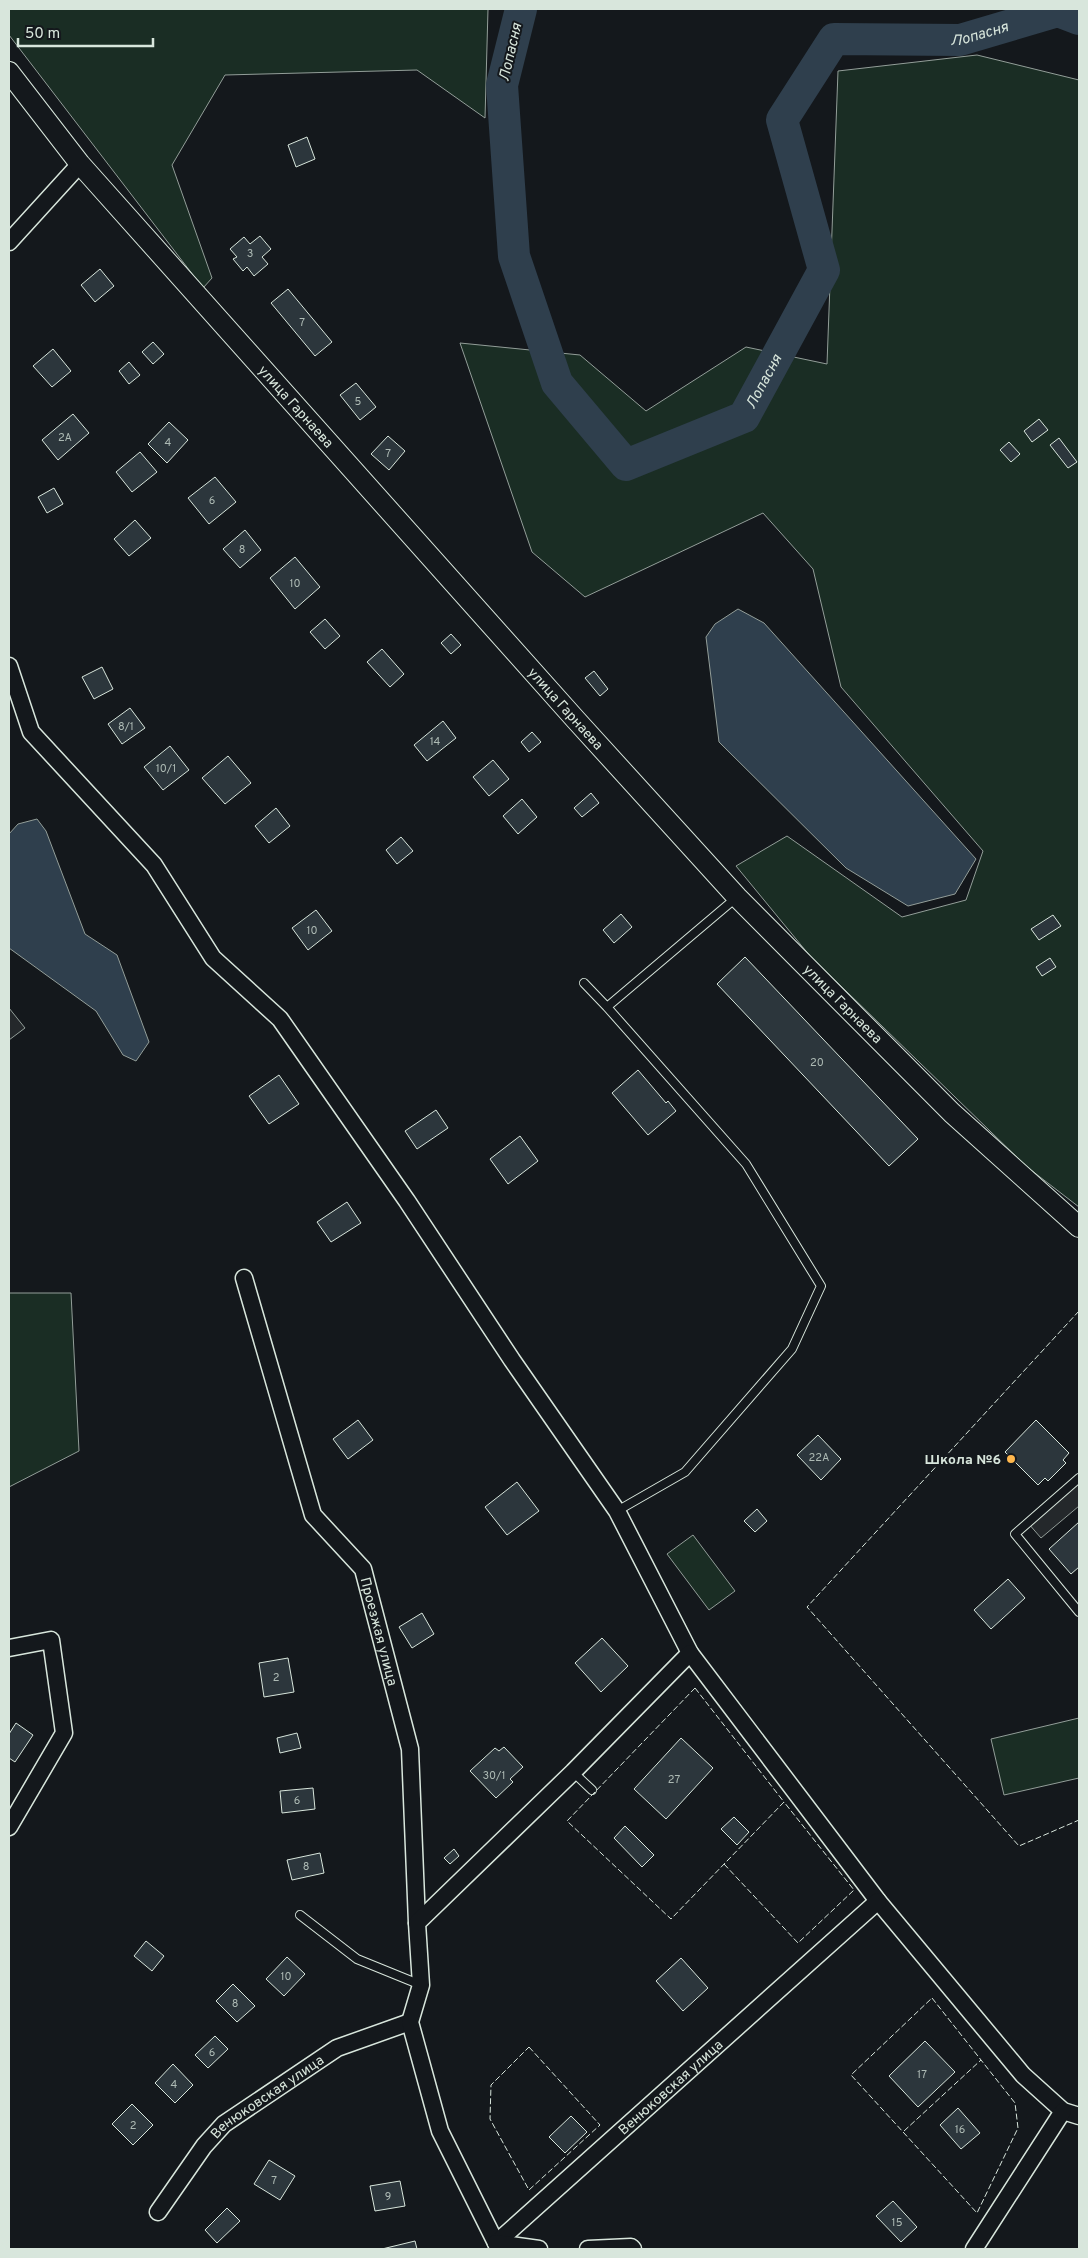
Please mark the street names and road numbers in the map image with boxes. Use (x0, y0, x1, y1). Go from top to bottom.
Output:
street label: улица Гарнаева (254, 363, 336, 452)
street label: улица Гарнаева (523, 665, 606, 754)
street label: улица Гарнаева (799, 962, 885, 1048)
street label: Проезжая улица (356, 1576, 400, 1688)
street label: Венюковская улица (616, 2037, 727, 2139)
street label: Венюковская улица (208, 2052, 328, 2143)

